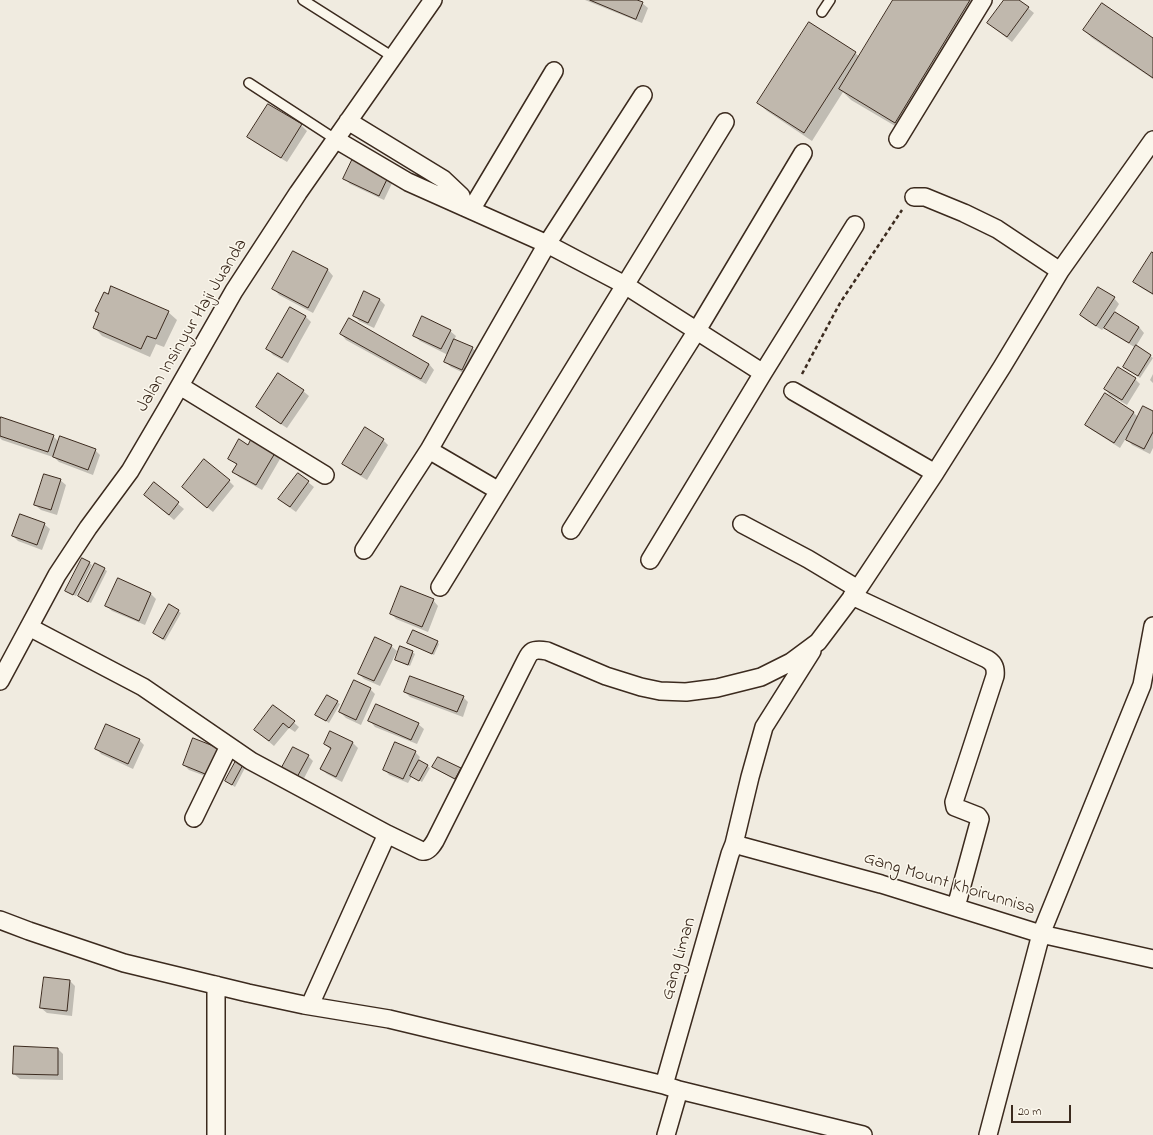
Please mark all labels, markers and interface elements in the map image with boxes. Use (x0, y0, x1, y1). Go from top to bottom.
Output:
street label: Jalan Insinyur Haji Juanda (133, 235, 253, 417)
street label: Gang Mount Khoirunnisa (861, 849, 1037, 921)
street label: Gang Liman (658, 915, 702, 1003)
scale bar (1013, 1097, 1073, 1123)
text: 20 m (1018, 1103, 1041, 1121)

